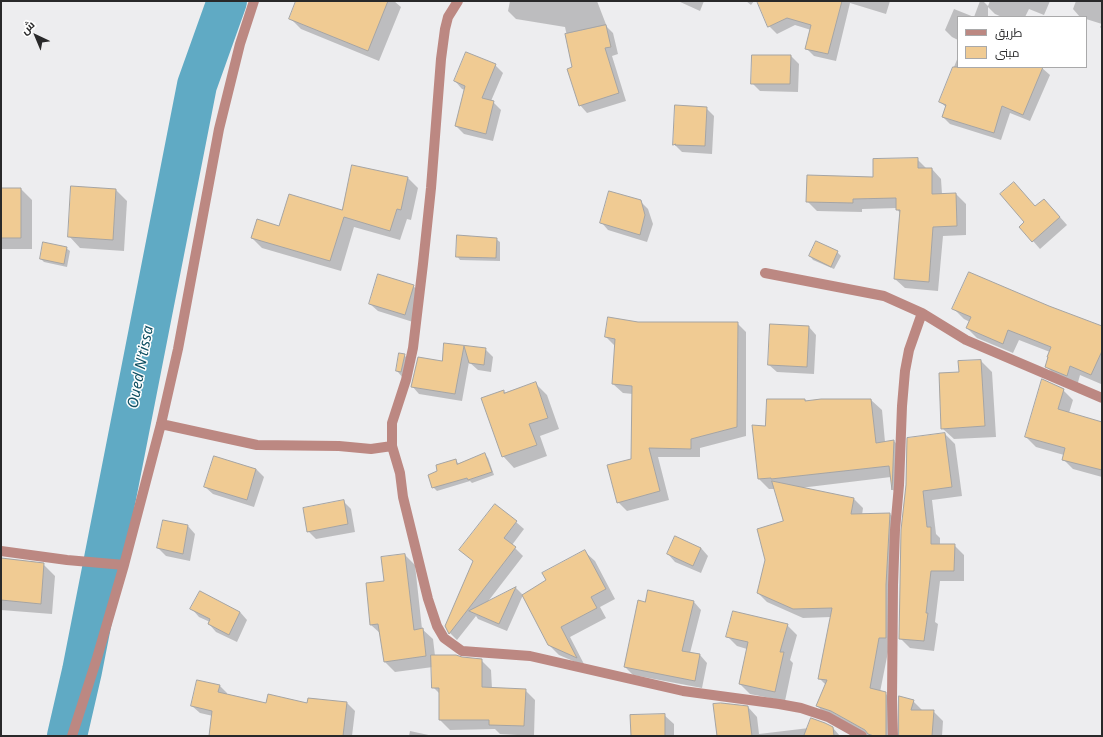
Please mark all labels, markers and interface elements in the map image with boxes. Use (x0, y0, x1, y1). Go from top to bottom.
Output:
north arrow (16, 16, 56, 56)
legend (957, 16, 1087, 68)
text: ش (17, 17, 38, 37)
text: طريق (995, 24, 1022, 41)
text: مبنى (995, 44, 1020, 61)
water label: Oued N'tissa (124, 324, 158, 410)

